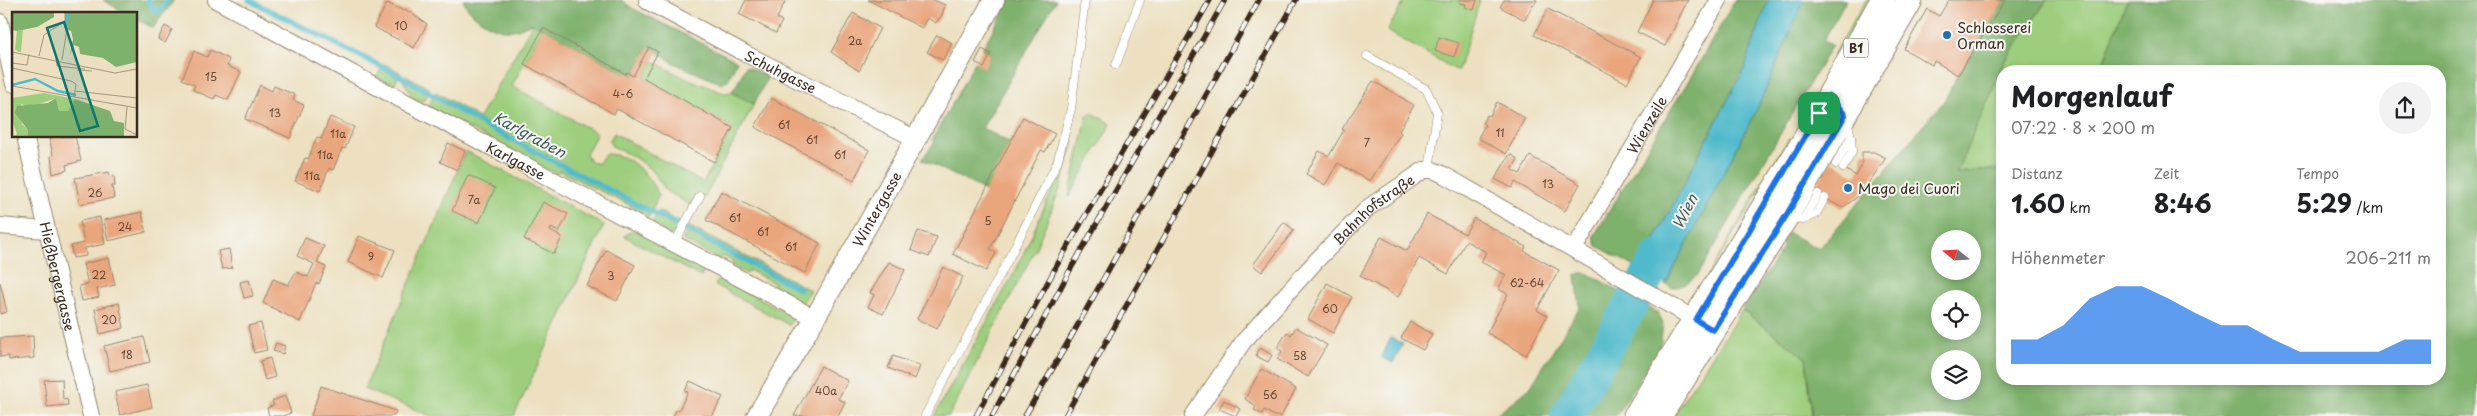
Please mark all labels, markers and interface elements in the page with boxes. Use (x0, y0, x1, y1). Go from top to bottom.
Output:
inset map (12, 12, 138, 138)
house number: 10 (395, 17, 407, 34)
place label: Schlosserei Orman (1957, 17, 2031, 54)
marker: Schlosserei Orman (1941, 29, 1953, 41)
house number: 2a (848, 32, 862, 49)
road number: B1 (1844, 38, 1868, 58)
street label: Schuhgasse (741, 45, 820, 98)
house number: 15 (205, 68, 217, 85)
text: Morgenlauf (2011, 74, 2172, 117)
button: share (2379, 82, 2431, 134)
house number: 4-6 (613, 85, 633, 102)
street label: Wienzeile (1621, 92, 1672, 157)
pin (1798, 92, 1840, 134)
icon: arrive (1805, 99, 1833, 127)
house number: 13 (269, 104, 281, 121)
water label: Karlgraben (490, 105, 571, 163)
text: 07:22 · 8 × 200 m (2011, 115, 2155, 139)
house number: 61 (778, 116, 790, 133)
house number: 11 (1495, 124, 1505, 141)
house number: 11a (330, 125, 346, 142)
house number: 61 (806, 131, 818, 148)
house number: 7 (1364, 134, 1370, 151)
street label: Karlgasse (483, 136, 549, 184)
house number: 11a (317, 146, 333, 163)
house number: 61 (834, 146, 846, 163)
text: Distanz (2011, 163, 2062, 184)
text: Zeit (2154, 163, 2179, 184)
text: Tempo (2296, 163, 2339, 184)
house number: 11a (304, 167, 320, 184)
street label: Wintergasse (847, 167, 906, 250)
street label: Bahnhofstraße (1327, 169, 1419, 249)
house number: 13 (1542, 175, 1554, 192)
place label: Mago dei Cuori (1858, 178, 1960, 199)
marker: Mago dei Cuori (1842, 182, 1854, 194)
house number: 26 (87, 184, 103, 201)
text: 1.60 (2011, 184, 2065, 222)
text: 8:46 (2154, 184, 2211, 222)
text: 5:29 (2296, 184, 2352, 222)
water label: Wien (1665, 189, 1703, 233)
house number: 7a (468, 191, 480, 208)
text: km (2065, 197, 2091, 218)
text: /km (2352, 197, 2383, 218)
house number: 61 (729, 209, 741, 226)
house number: 5 (984, 212, 992, 229)
house number: 24 (118, 218, 132, 235)
street label: Hießbergergasse (35, 219, 81, 333)
house number: 61 (757, 223, 769, 240)
north arrow (1931, 230, 1981, 280)
map controls (1931, 230, 1981, 400)
house number: 61 (785, 238, 797, 255)
text: Höhenmeter (2011, 245, 2105, 269)
text: 206–211 m (2345, 245, 2431, 269)
house number: 9 (368, 248, 374, 265)
house number: 22 (92, 266, 106, 283)
house number: 3 (607, 267, 615, 284)
house number: 62-64 (1510, 274, 1544, 291)
button: locate (1931, 290, 1981, 340)
house number: 60 (1322, 300, 1338, 317)
house number: 20 (101, 311, 117, 328)
house number: 18 (121, 346, 133, 363)
house number: 58 (1293, 347, 1307, 364)
button: layers (1931, 350, 1981, 400)
house number: 40a (815, 382, 837, 399)
house number: 56 (1263, 386, 1278, 403)

